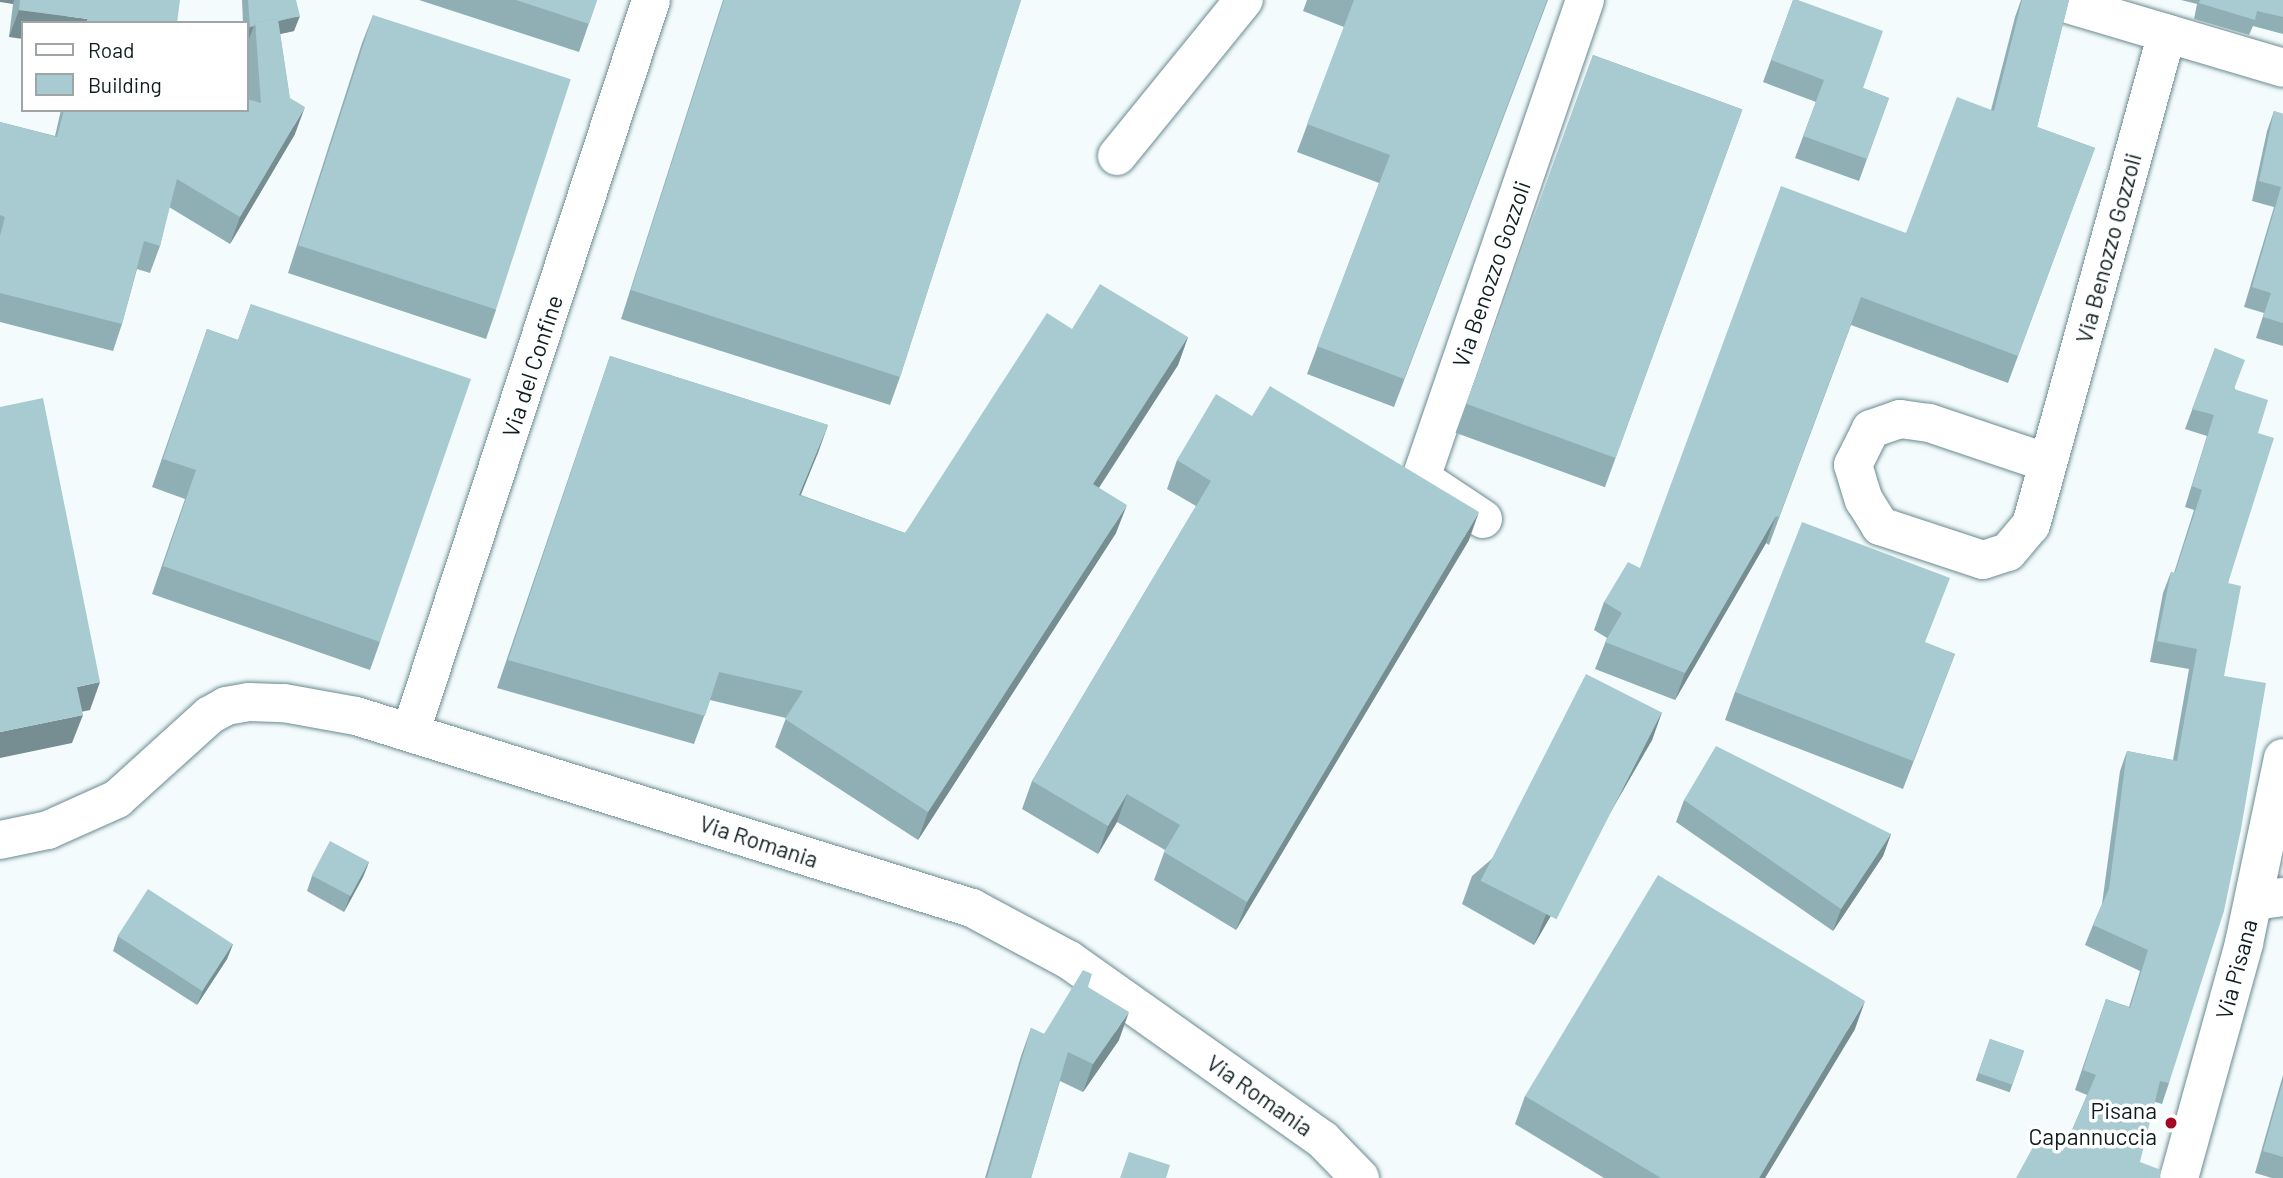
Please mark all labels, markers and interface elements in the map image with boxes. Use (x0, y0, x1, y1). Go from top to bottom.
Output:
legend (21, 21, 248, 112)
text: Road (88, 37, 134, 62)
text: Building (88, 72, 162, 97)
street label: Via Benozzo Gozzoli (2069, 150, 2147, 346)
street label: Via Benozzo Gozzoli (1446, 177, 1536, 371)
street label: Via del Confine (496, 291, 568, 441)
street label: Via Romania (696, 809, 822, 873)
street label: Via Pisana (2209, 916, 2263, 1022)
street label: Via Romania (1202, 1048, 1318, 1142)
place label: Pisana Capannuccia (2028, 1096, 2157, 1150)
marker: Pisana Capannuccia (2163, 1115, 2179, 1131)

